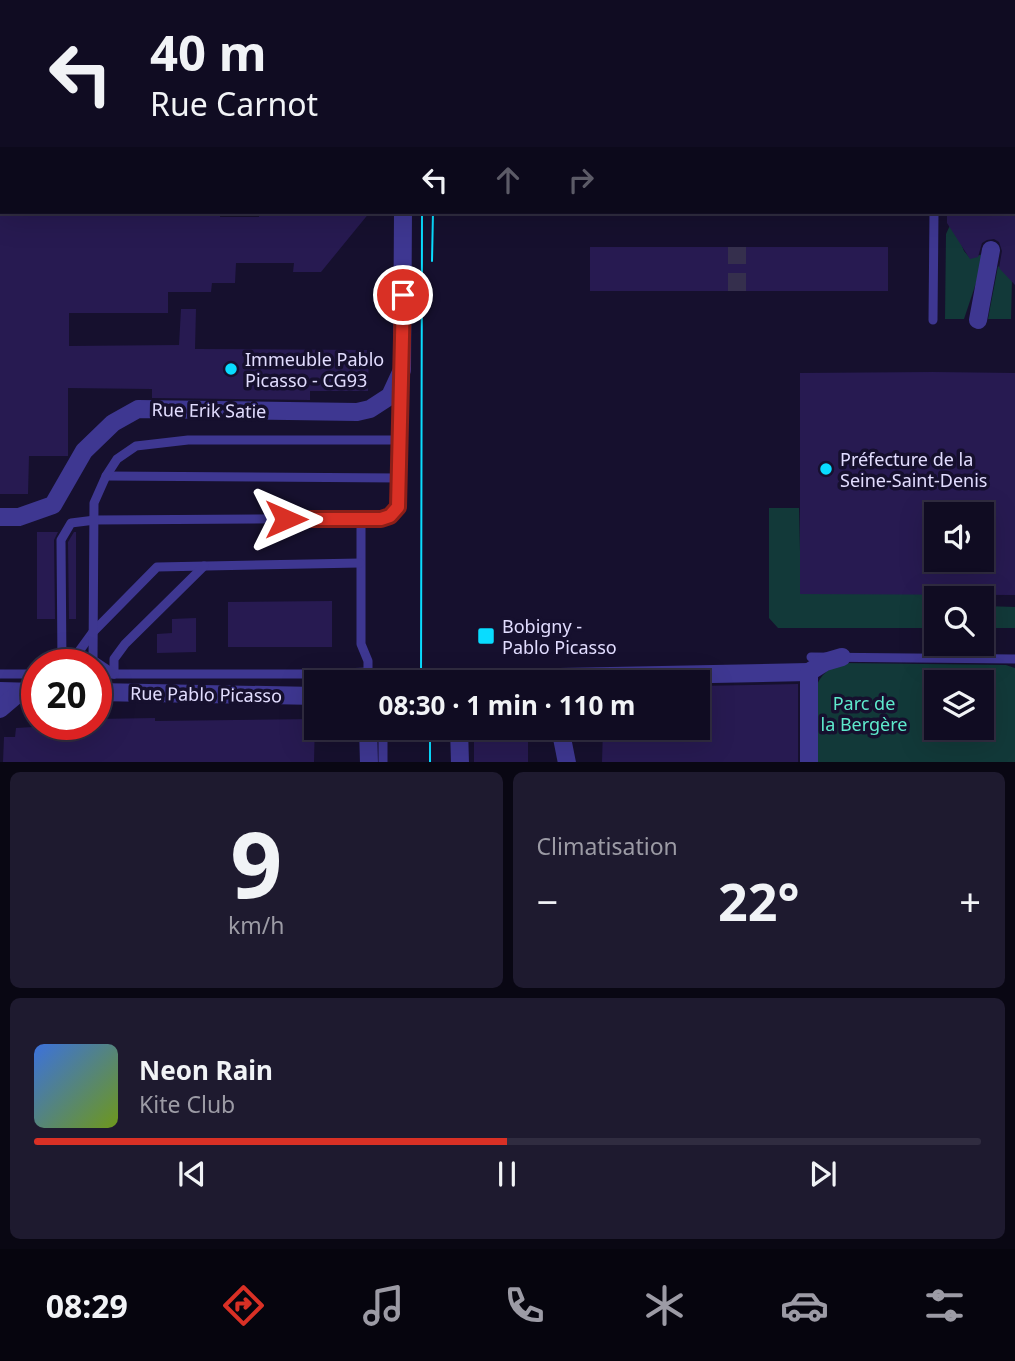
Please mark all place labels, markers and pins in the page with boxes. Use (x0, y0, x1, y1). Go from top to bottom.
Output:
pin (373, 265, 433, 325)
place label: Immeuble Pablo Picasso - CG93 (245, 347, 384, 392)
marker: Immeuble Pablo Picasso - CG93 (223, 361, 239, 377)
place label: Préfecture de la Seine-Saint-Denis (840, 447, 987, 492)
marker: Préfecture de la Seine-Saint-Denis (818, 461, 834, 477)
place label: Bobigny - Pablo Picasso (502, 614, 617, 659)
marker: Bobigny - Pablo Picasso (476, 626, 496, 646)

